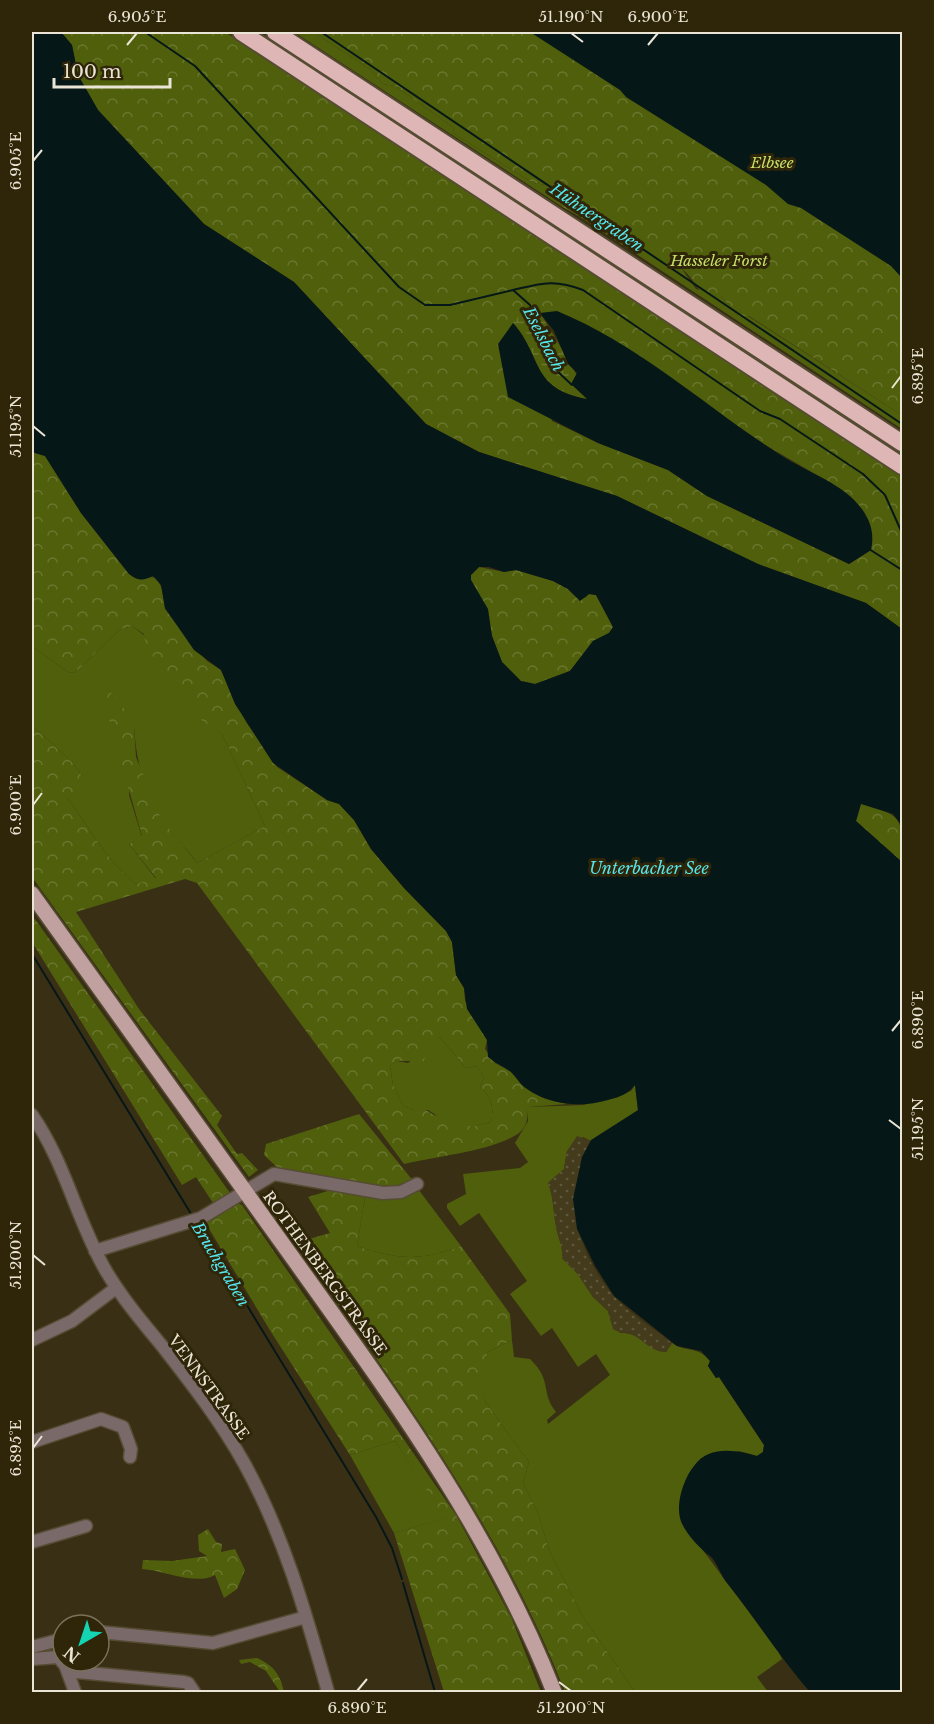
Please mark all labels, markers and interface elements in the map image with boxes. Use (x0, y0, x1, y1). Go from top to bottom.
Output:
text: 6.905°E (108, 7, 166, 26)
text: 51.190°N (539, 7, 603, 26)
text: 6.900°E (628, 7, 688, 26)
scale bar (54, 51, 170, 89)
text: 100 m (63, 61, 121, 83)
text: 6.905°E (6, 132, 25, 190)
park label: Elbsee (749, 153, 794, 172)
water label: Hühnergraben (546, 178, 647, 256)
park label: Hasseler Forst (669, 251, 768, 270)
water label: Eselsbach (519, 302, 569, 375)
text: 6.895°E (908, 347, 927, 404)
text: 51.195°N (6, 395, 25, 457)
text: 6.900°E (6, 775, 25, 835)
water label: Unterbacher See (589, 858, 710, 878)
text: 6.890°E (908, 990, 927, 1050)
text: 51.195°N (908, 1098, 927, 1160)
street label: ROTHENBERGSTRASSE (259, 1187, 391, 1359)
water label: Bruchgraben (187, 1217, 254, 1310)
text: 51.200°N (6, 1221, 25, 1289)
street label: VENNSTRASSE (164, 1330, 253, 1443)
text: 6.895°E (6, 1419, 25, 1476)
north arrow (51, 1613, 111, 1673)
text: N (59, 1642, 84, 1667)
text: 6.890°E (327, 1698, 387, 1717)
text: 51.200°N (537, 1698, 605, 1717)

